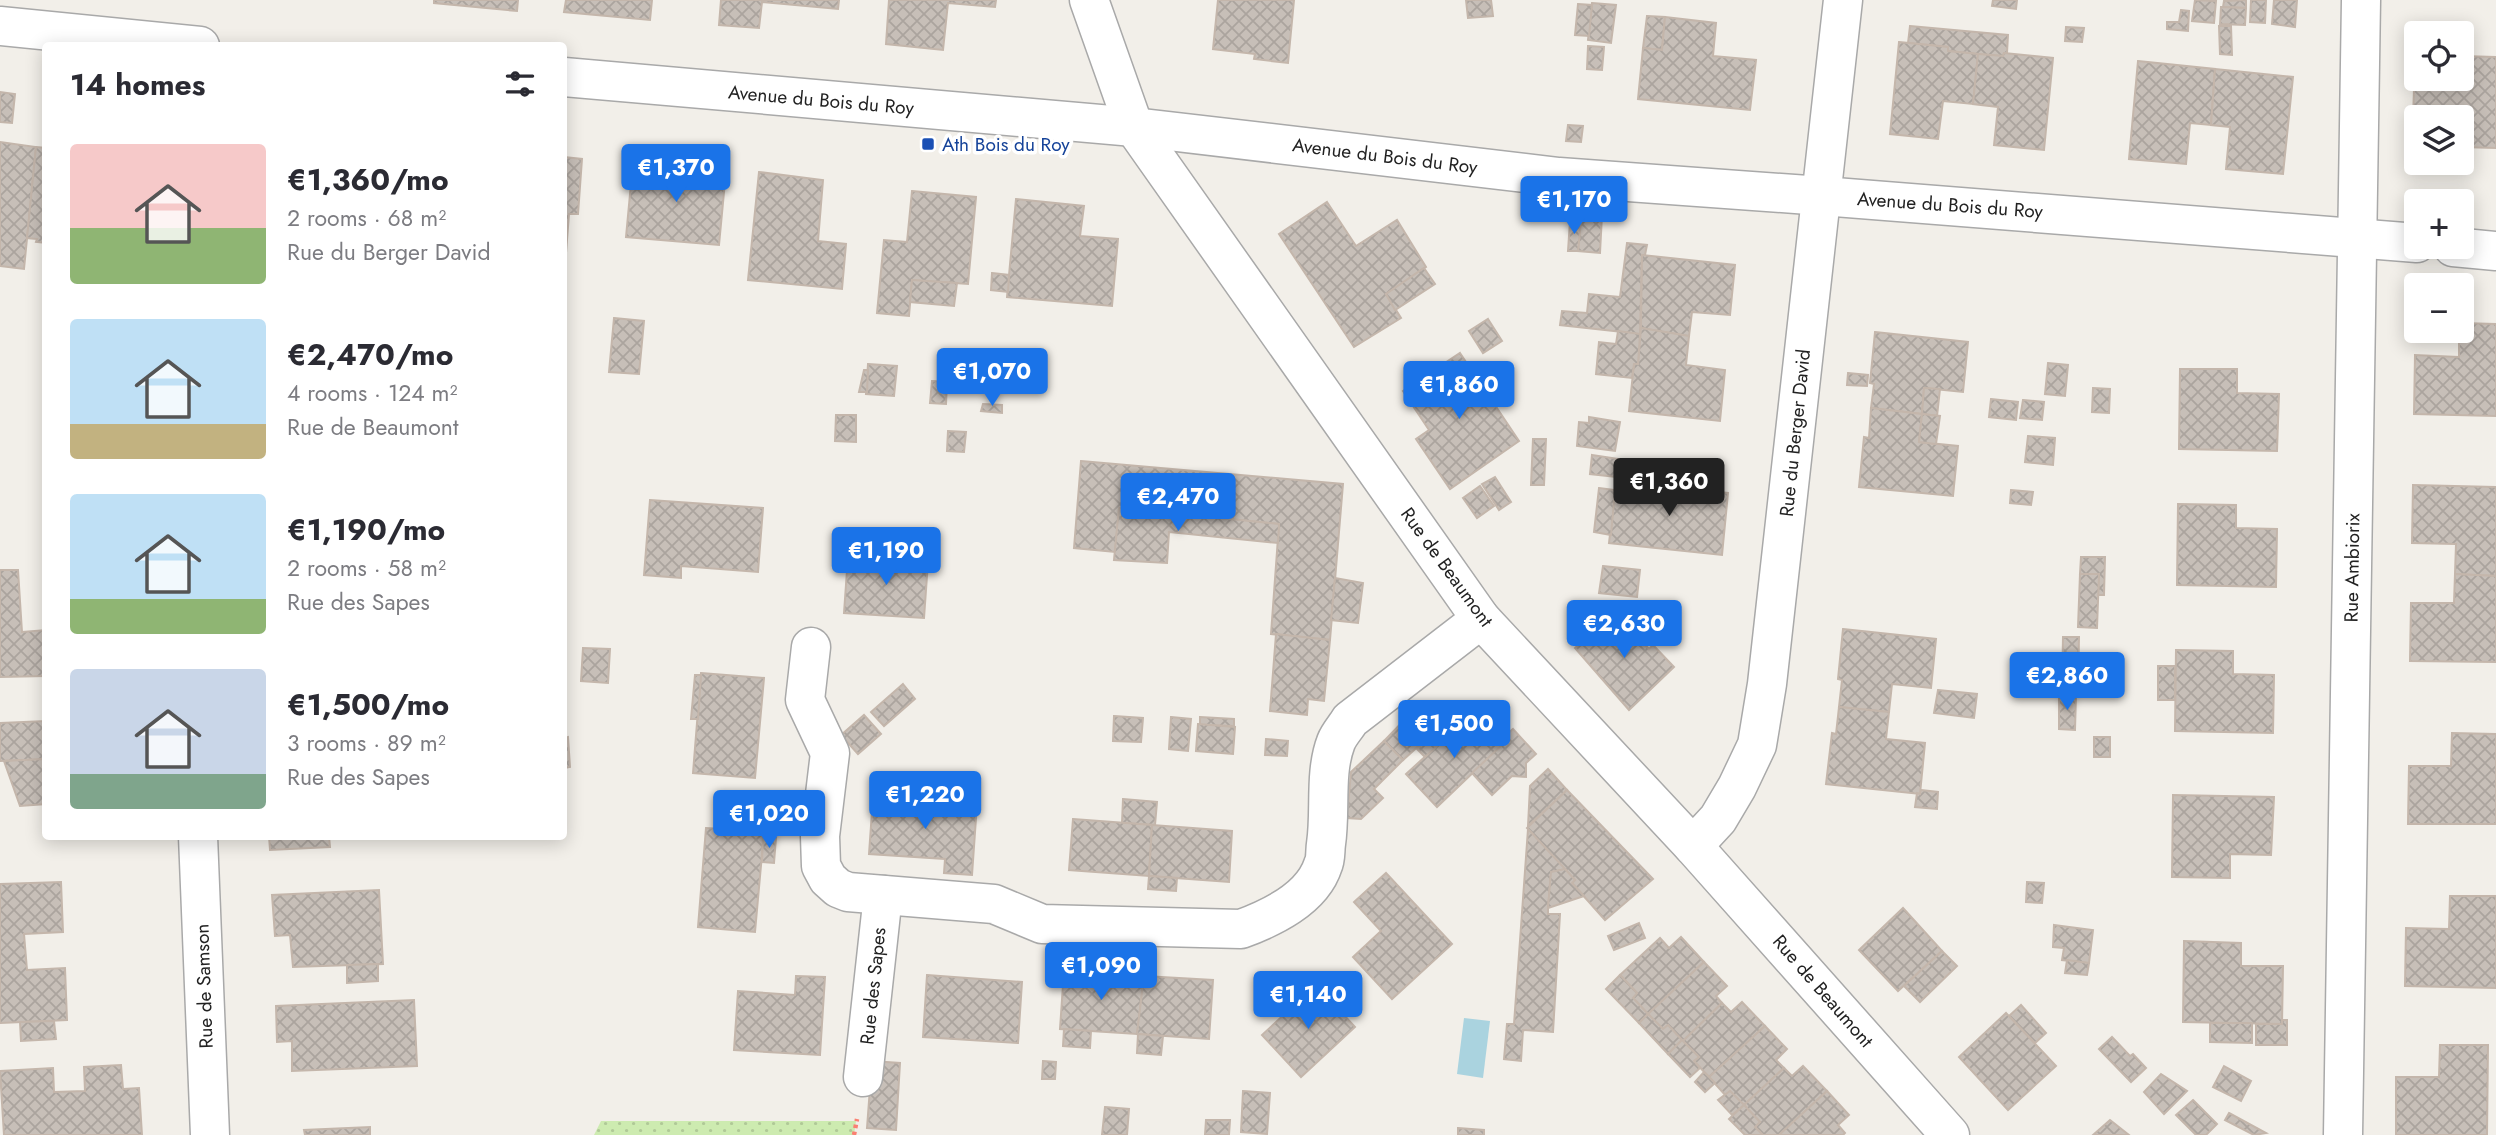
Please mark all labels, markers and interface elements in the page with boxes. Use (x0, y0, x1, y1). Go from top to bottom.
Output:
map controls (2404, 21, 2474, 343)
button: locate (2404, 21, 2474, 91)
text: 14 homes (70, 63, 205, 106)
icon: filters (501, 65, 539, 103)
street label: Avenue du Bois du Roy (727, 78, 916, 122)
button: layers (2404, 105, 2474, 175)
place label: Ath Bois du Roy (942, 131, 1070, 158)
street label: Avenue du Bois du Roy (1291, 131, 1480, 181)
marker: Ath Bois du Roy (920, 136, 936, 152)
pin: €1,370 (619, 144, 733, 204)
text: €1,370 (637, 150, 715, 184)
text: €1,360/mo (287, 158, 449, 201)
icon: home (126, 172, 210, 256)
pin: €1,170 (1517, 176, 1631, 236)
text: €1,170 (1536, 182, 1612, 216)
street label: Avenue du Bois du Roy (1856, 185, 2044, 225)
button: + (2404, 189, 2474, 259)
text: 2 rooms · 68 m² (287, 201, 446, 235)
text: Rue du Berger David (287, 235, 491, 269)
button: − (2404, 273, 2474, 343)
text: €2,470/mo (287, 333, 453, 376)
icon: home (126, 347, 210, 431)
pin: €1,070 (935, 348, 1049, 408)
street label: Rue du Berger David (1773, 348, 1817, 518)
text: €1,070 (953, 354, 1031, 388)
pin: €1,860 (1402, 362, 1516, 421)
text: €1,860 (1419, 367, 1499, 401)
text: 4 rooms · 124 m² (287, 376, 458, 410)
text: Rue de Beaumont (287, 410, 458, 444)
pin: €1,360 (1612, 458, 1726, 518)
text: €1,360 (1629, 464, 1709, 498)
pin: €2,470 (1121, 474, 1235, 533)
text: €2,470 (1137, 479, 1219, 513)
street label: Rue de Beaumont (1394, 502, 1500, 633)
text: €1,190/mo (287, 508, 445, 551)
street label: Rue Ambiorix (2338, 513, 2366, 623)
icon: home (126, 522, 210, 606)
pin: €1,190 (829, 528, 943, 587)
text: €1,190 (848, 533, 924, 567)
text: 2 rooms · 58 m² (287, 551, 446, 585)
text: Rue des Sapes (287, 585, 430, 619)
pin: €2,630 (1567, 600, 1681, 660)
text: €2,630 (1583, 606, 1665, 640)
pin: €2,860 (2010, 652, 2124, 712)
text: €2,860 (2026, 658, 2108, 692)
text: €1,500/mo (287, 683, 449, 726)
icon: home (126, 697, 210, 781)
pin: €1,500 (1397, 700, 1511, 760)
text: €1,500 (1414, 706, 1494, 740)
text: 3 rooms · 89 m² (287, 726, 446, 760)
text: Rue des Sapes (287, 760, 430, 794)
pin: €1,220 (868, 772, 982, 831)
text: €1,220 (885, 777, 965, 811)
pin: €1,020 (712, 790, 826, 850)
text: €1,020 (729, 796, 809, 830)
street label: Rue de Samson (188, 923, 220, 1049)
street label: Rue des Sapes (853, 926, 893, 1046)
street label: Rue de Beaumont (1766, 929, 1880, 1054)
pin: €1,090 (1044, 942, 1158, 1002)
text: €1,090 (1061, 948, 1141, 982)
pin: €1,140 (1251, 972, 1365, 1031)
text: €1,140 (1269, 977, 1347, 1011)

